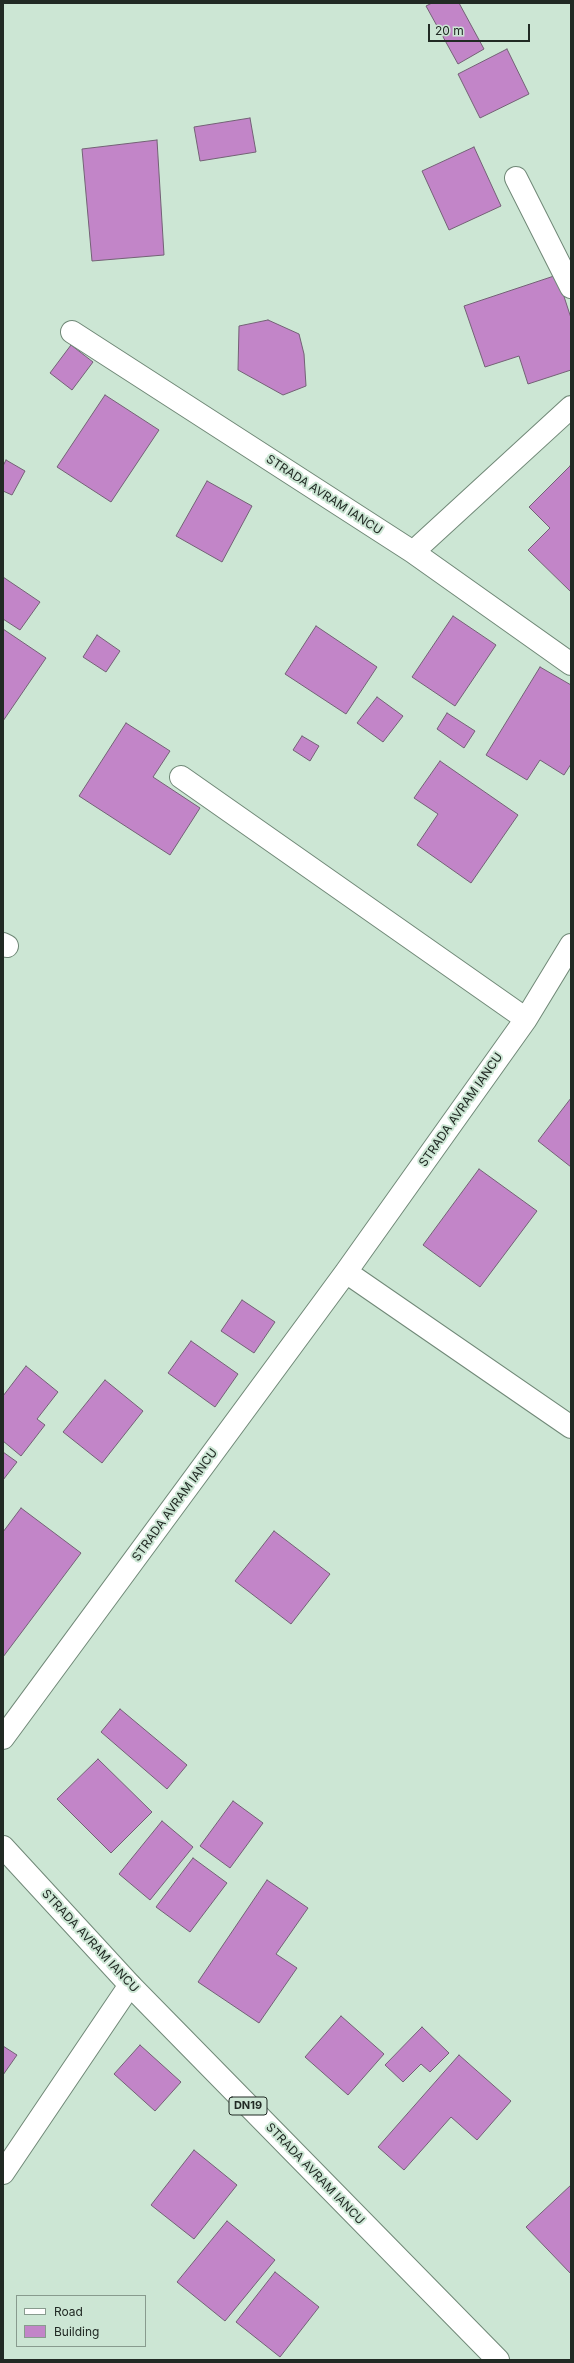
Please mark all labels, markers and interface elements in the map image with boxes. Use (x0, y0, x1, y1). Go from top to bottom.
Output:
scale bar (430, 16, 532, 42)
text: 20 m (435, 23, 464, 38)
street label: STRADA AVRAM IANCU (263, 452, 385, 538)
street label: STRADA AVRAM IANCU (416, 1050, 506, 1170)
street label: STRADA AVRAM IANCU (129, 1446, 221, 1564)
street label: STRADA AVRAM IANCU (39, 1887, 141, 1995)
road number: DN19 (229, 2097, 267, 2115)
street label: STRADA AVRAM IANCU (263, 2120, 367, 2228)
legend (16, 2295, 146, 2347)
text: Road (54, 2304, 83, 2319)
text: Building (54, 2324, 99, 2339)

